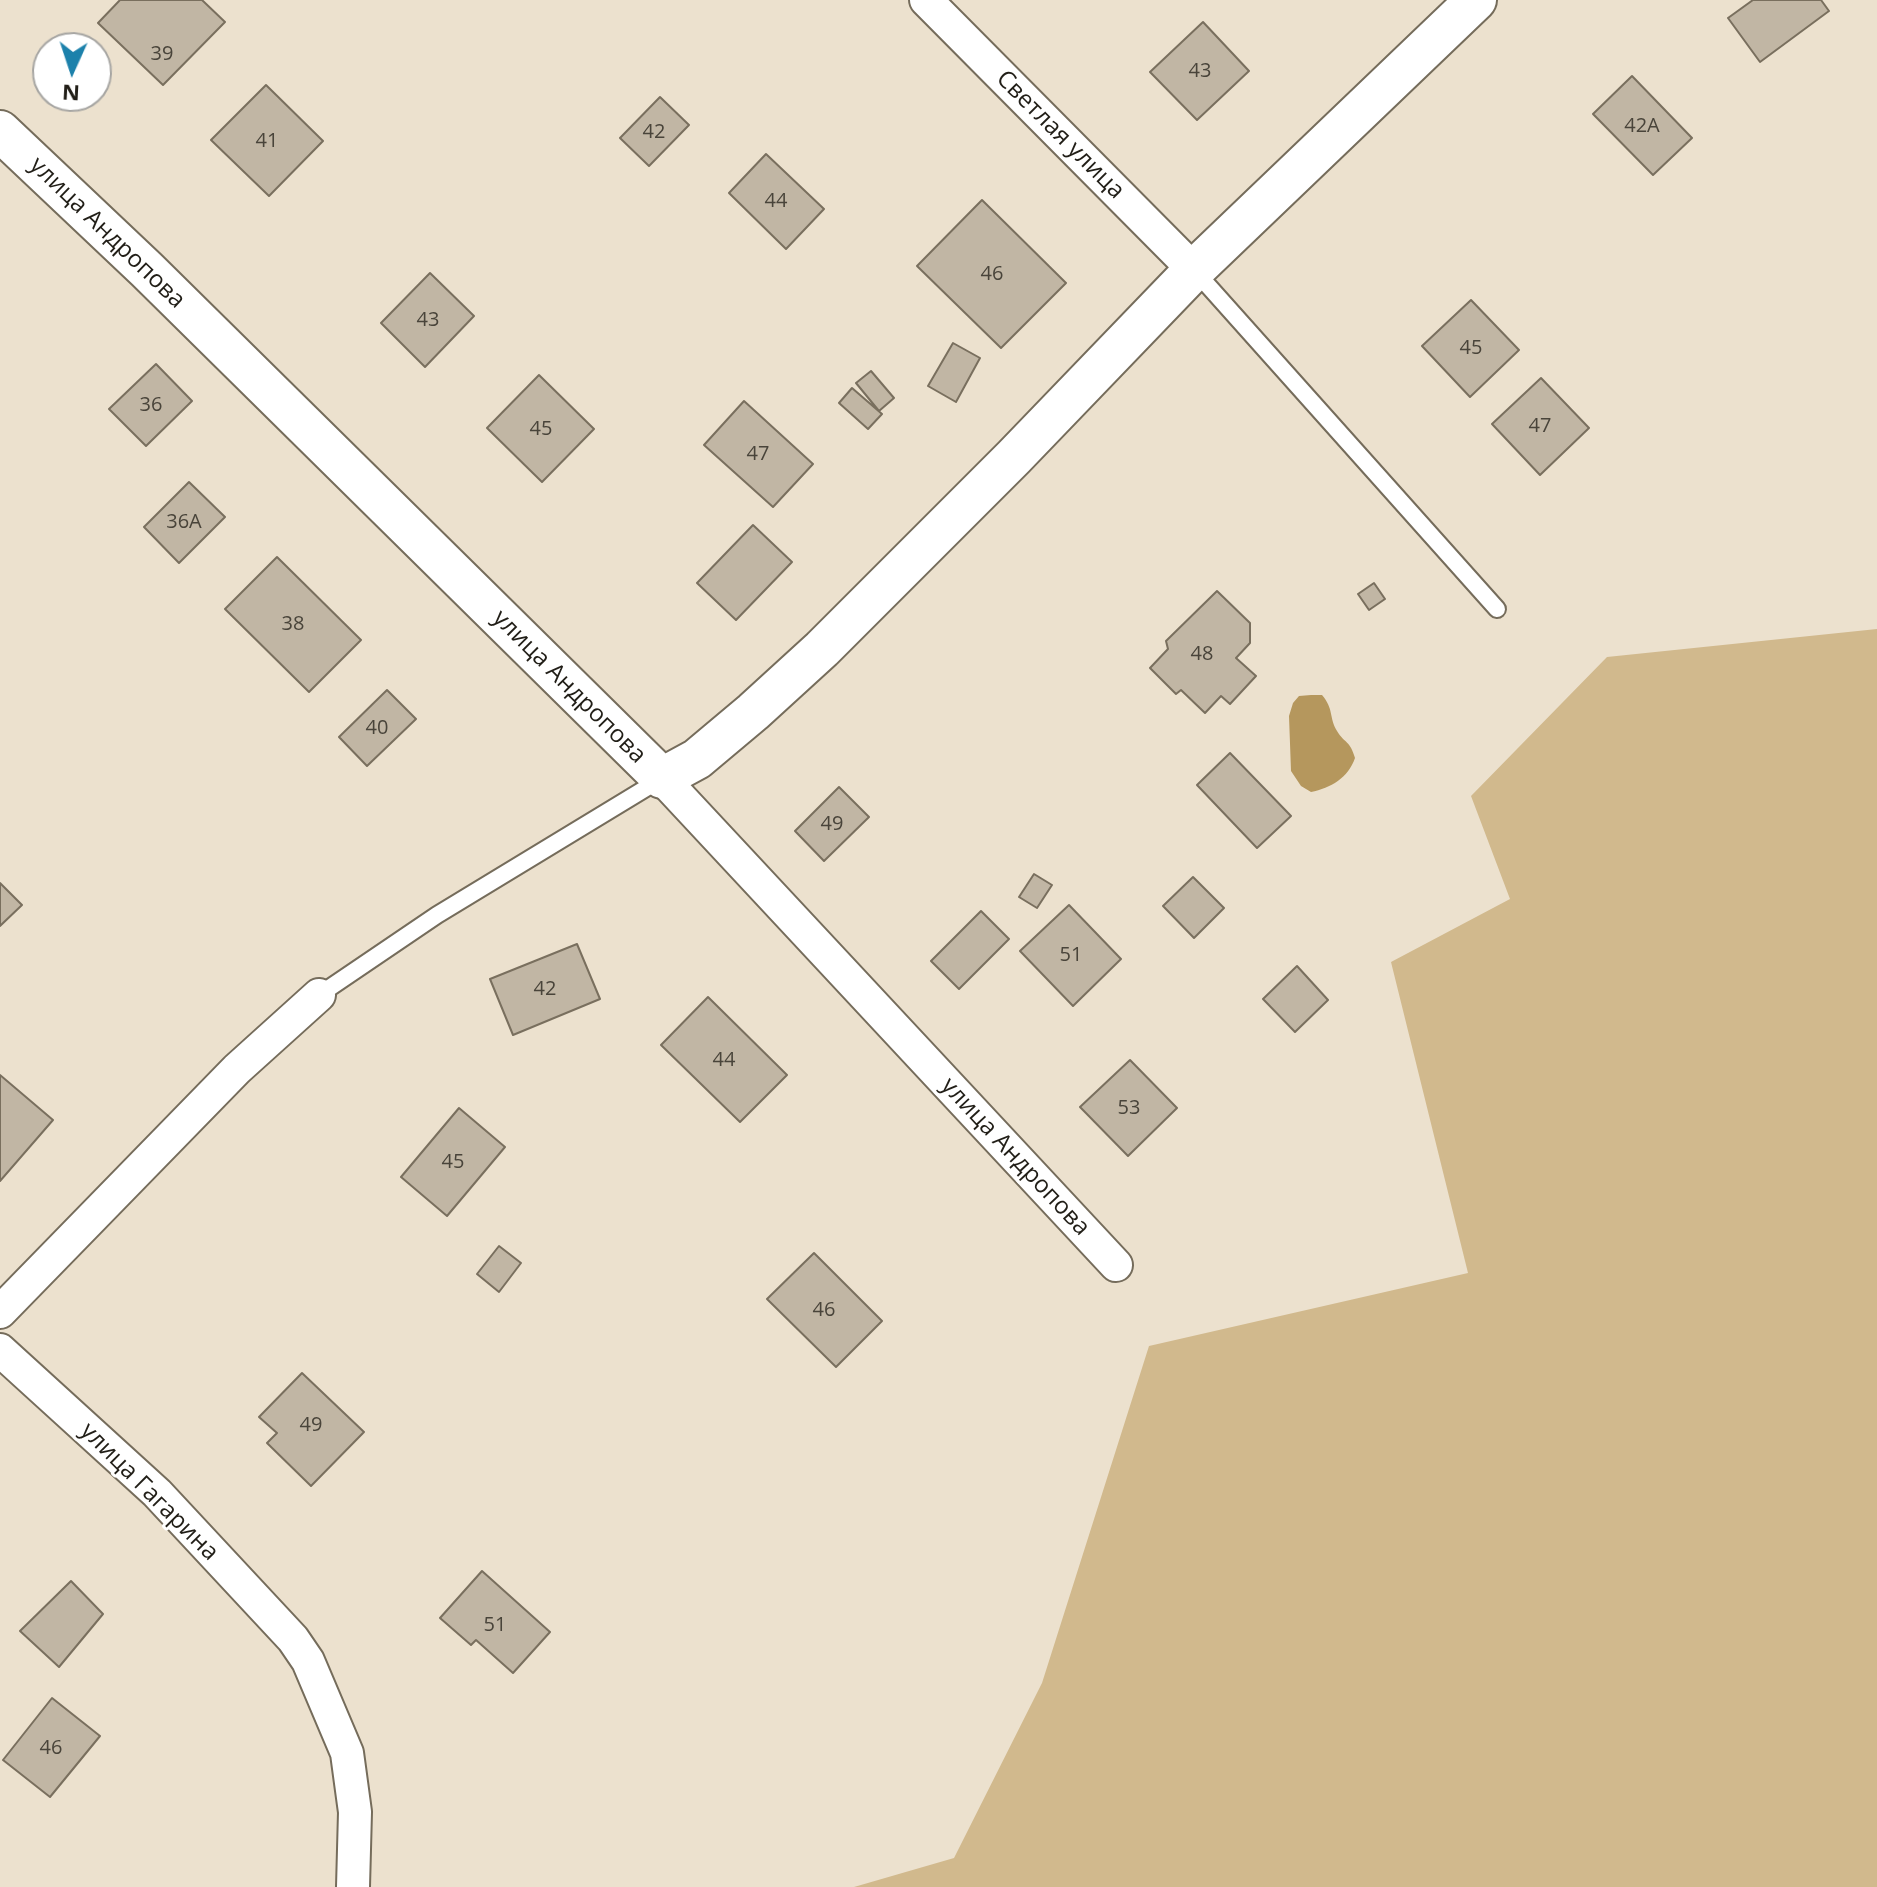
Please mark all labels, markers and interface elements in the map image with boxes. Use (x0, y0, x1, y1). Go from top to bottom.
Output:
north arrow (32, 32, 112, 112)
house number: 39 (151, 42, 173, 66)
house number: 43 (1189, 59, 1211, 83)
street label: Светлая улица (990, 65, 1130, 205)
text: N (61, 79, 81, 109)
house number: 42А (1624, 114, 1660, 138)
house number: 42 (643, 120, 665, 144)
house number: 41 (256, 129, 278, 153)
street label: улица Андропова (23, 151, 191, 315)
house number: 44 (765, 189, 787, 213)
house number: 46 (981, 262, 1003, 286)
house number: 43 (417, 308, 439, 332)
house number: 45 (1460, 336, 1482, 360)
house number: 36 (140, 393, 162, 417)
house number: 47 (1529, 414, 1551, 438)
house number: 45 (530, 417, 552, 441)
house number: 47 (747, 442, 769, 466)
house number: 36А (166, 510, 202, 534)
street label: улица Андропова (486, 604, 652, 770)
house number: 38 (282, 612, 304, 636)
house number: 48 (1191, 642, 1213, 666)
house number: 40 (366, 716, 388, 740)
house number: 49 (821, 812, 843, 836)
house number: 51 (1060, 943, 1082, 967)
house number: 42 (534, 977, 556, 1001)
house number: 44 (713, 1048, 735, 1072)
street label: улица Андропова (934, 1072, 1096, 1242)
house number: 53 (1118, 1096, 1140, 1120)
house number: 45 (442, 1150, 464, 1174)
house number: 46 (813, 1298, 835, 1322)
house number: 49 (300, 1413, 322, 1437)
street label: улица Гагарина (74, 1417, 224, 1567)
house number: 51 (484, 1613, 506, 1637)
house number: 46 (40, 1736, 62, 1760)

